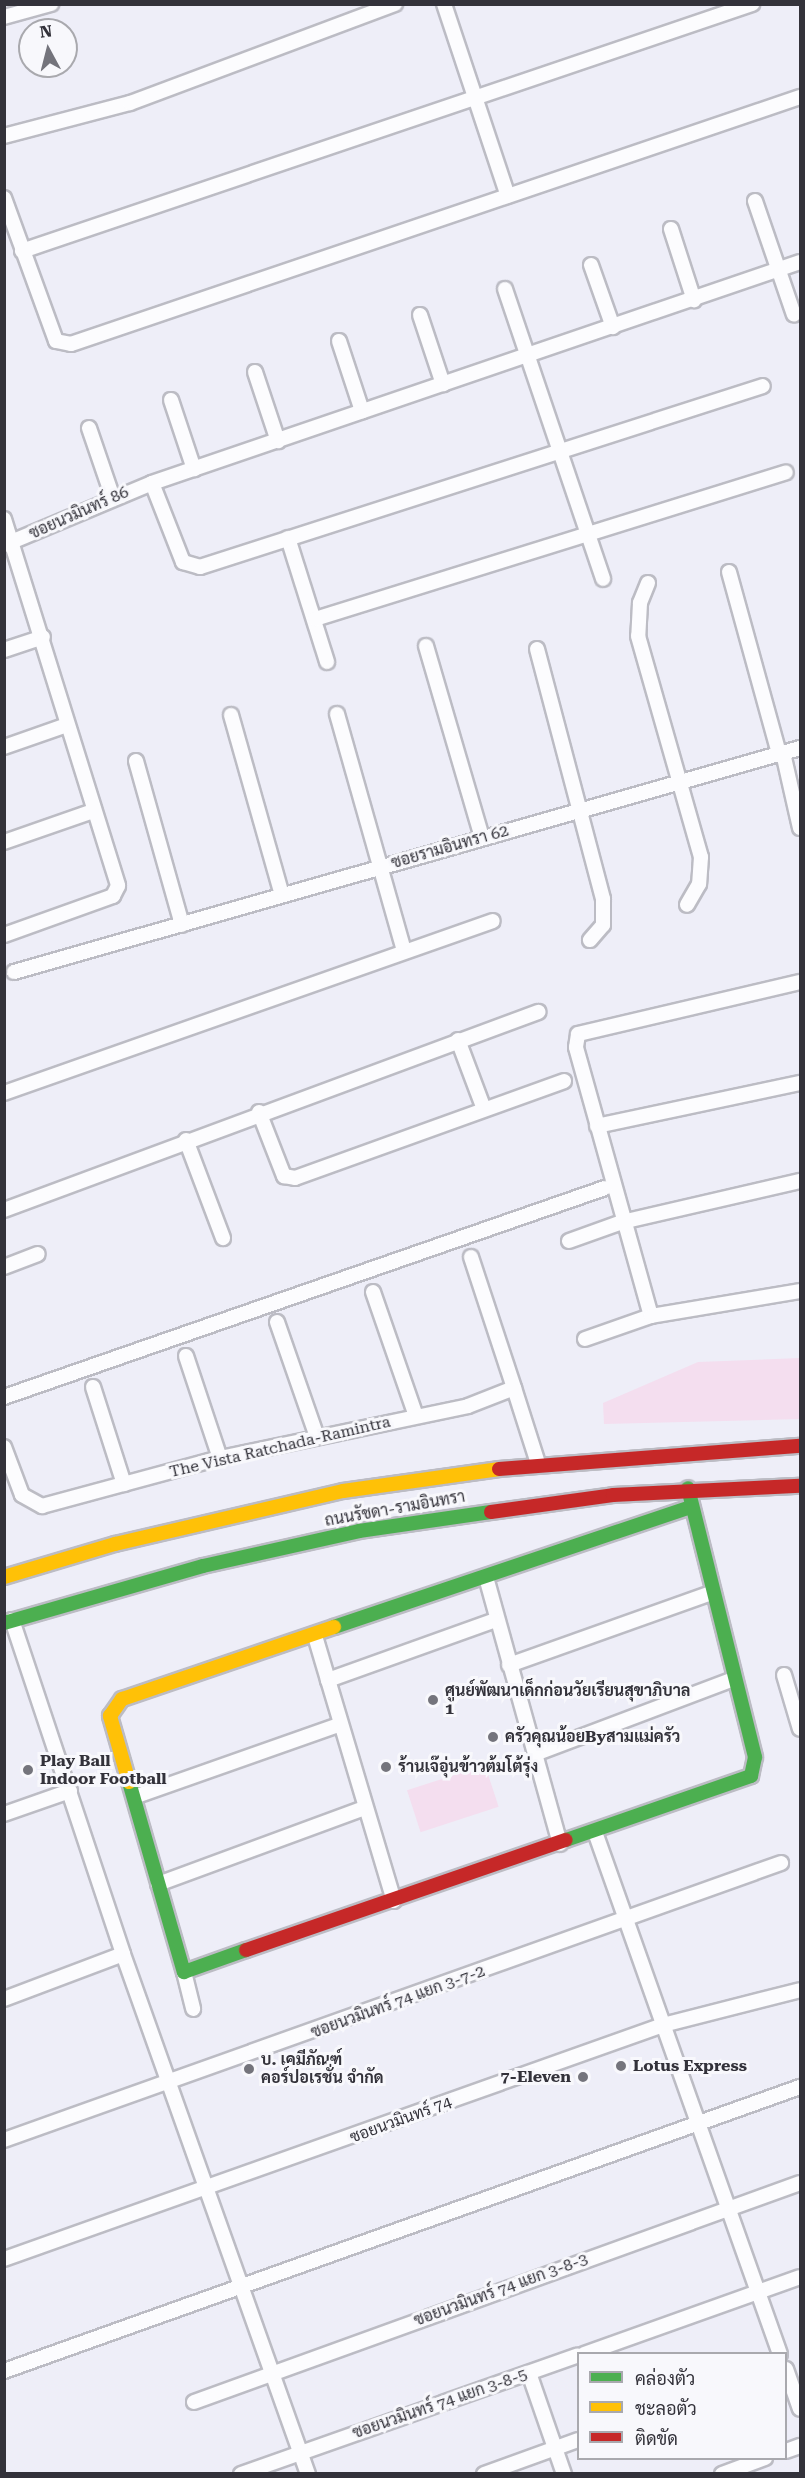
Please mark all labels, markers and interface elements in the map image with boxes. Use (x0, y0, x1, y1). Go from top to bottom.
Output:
north arrow (18, 18, 78, 78)
text: N (39, 21, 53, 42)
street label: ซอยนวมินทร์ 86 (26, 482, 132, 544)
street label: ซอยรามอินทรา 62 (389, 821, 511, 873)
street label: The Vista Ratchada-Ramintra (168, 1412, 392, 1482)
street label: ถนนรัชดา-รามอินทรา (323, 1487, 467, 1531)
place label: ศูนย์พัฒนาเด็กก่อนวัยเรียนสุขาภิบาล 1 (445, 1681, 690, 1719)
marker: ศูนย์พัฒนาเด็กก่อนวัยเรียนสุขาภิบาล 1 (426, 1693, 440, 1707)
place label: ครัวคุณน้อยByสามแม่ครัว (505, 1727, 680, 1747)
marker: ครัวคุณน้อยByสามแม่ครัว (486, 1730, 500, 1744)
place label: Play Ball Indoor Football (40, 1751, 166, 1789)
place label: ร้านเจ๊อุ่นข้าวต้มโต้รุ่ง (398, 1757, 538, 1777)
marker: ร้านเจ๊อุ่นข้าวต้มโต้รุ่ง (379, 1760, 393, 1774)
marker: Play Ball Indoor Football (21, 1763, 35, 1777)
street label: ซอยนวมินทร์ 74 แยก 3-7-2 (308, 1962, 488, 2042)
place label: บ. เคมีภัณฑ์ คอร์ปอเรชั่น จำกัด (261, 2050, 384, 2088)
place label: Lotus Express (633, 2056, 747, 2076)
marker: Lotus Express (614, 2059, 628, 2073)
marker: บ. เคมีภัณฑ์ คอร์ปอเรชั่น จำกัด (242, 2062, 256, 2076)
place label: 7-Eleven (501, 2067, 571, 2087)
marker: 7-Eleven (576, 2070, 590, 2084)
street label: ซอยนวมินทร์ 74 (347, 2093, 455, 2147)
street label: ซอยนวมินทร์ 74 แยก 3-8-3 (411, 2250, 591, 2330)
legend (577, 2352, 787, 2460)
street label: ซอยนวมินทร์ 74 แยก 3-8-5 (350, 2365, 530, 2443)
text: คล่องตัว (635, 2368, 695, 2389)
text: ชะลอตัว (635, 2398, 697, 2419)
text: ติดขัด (635, 2428, 678, 2449)

